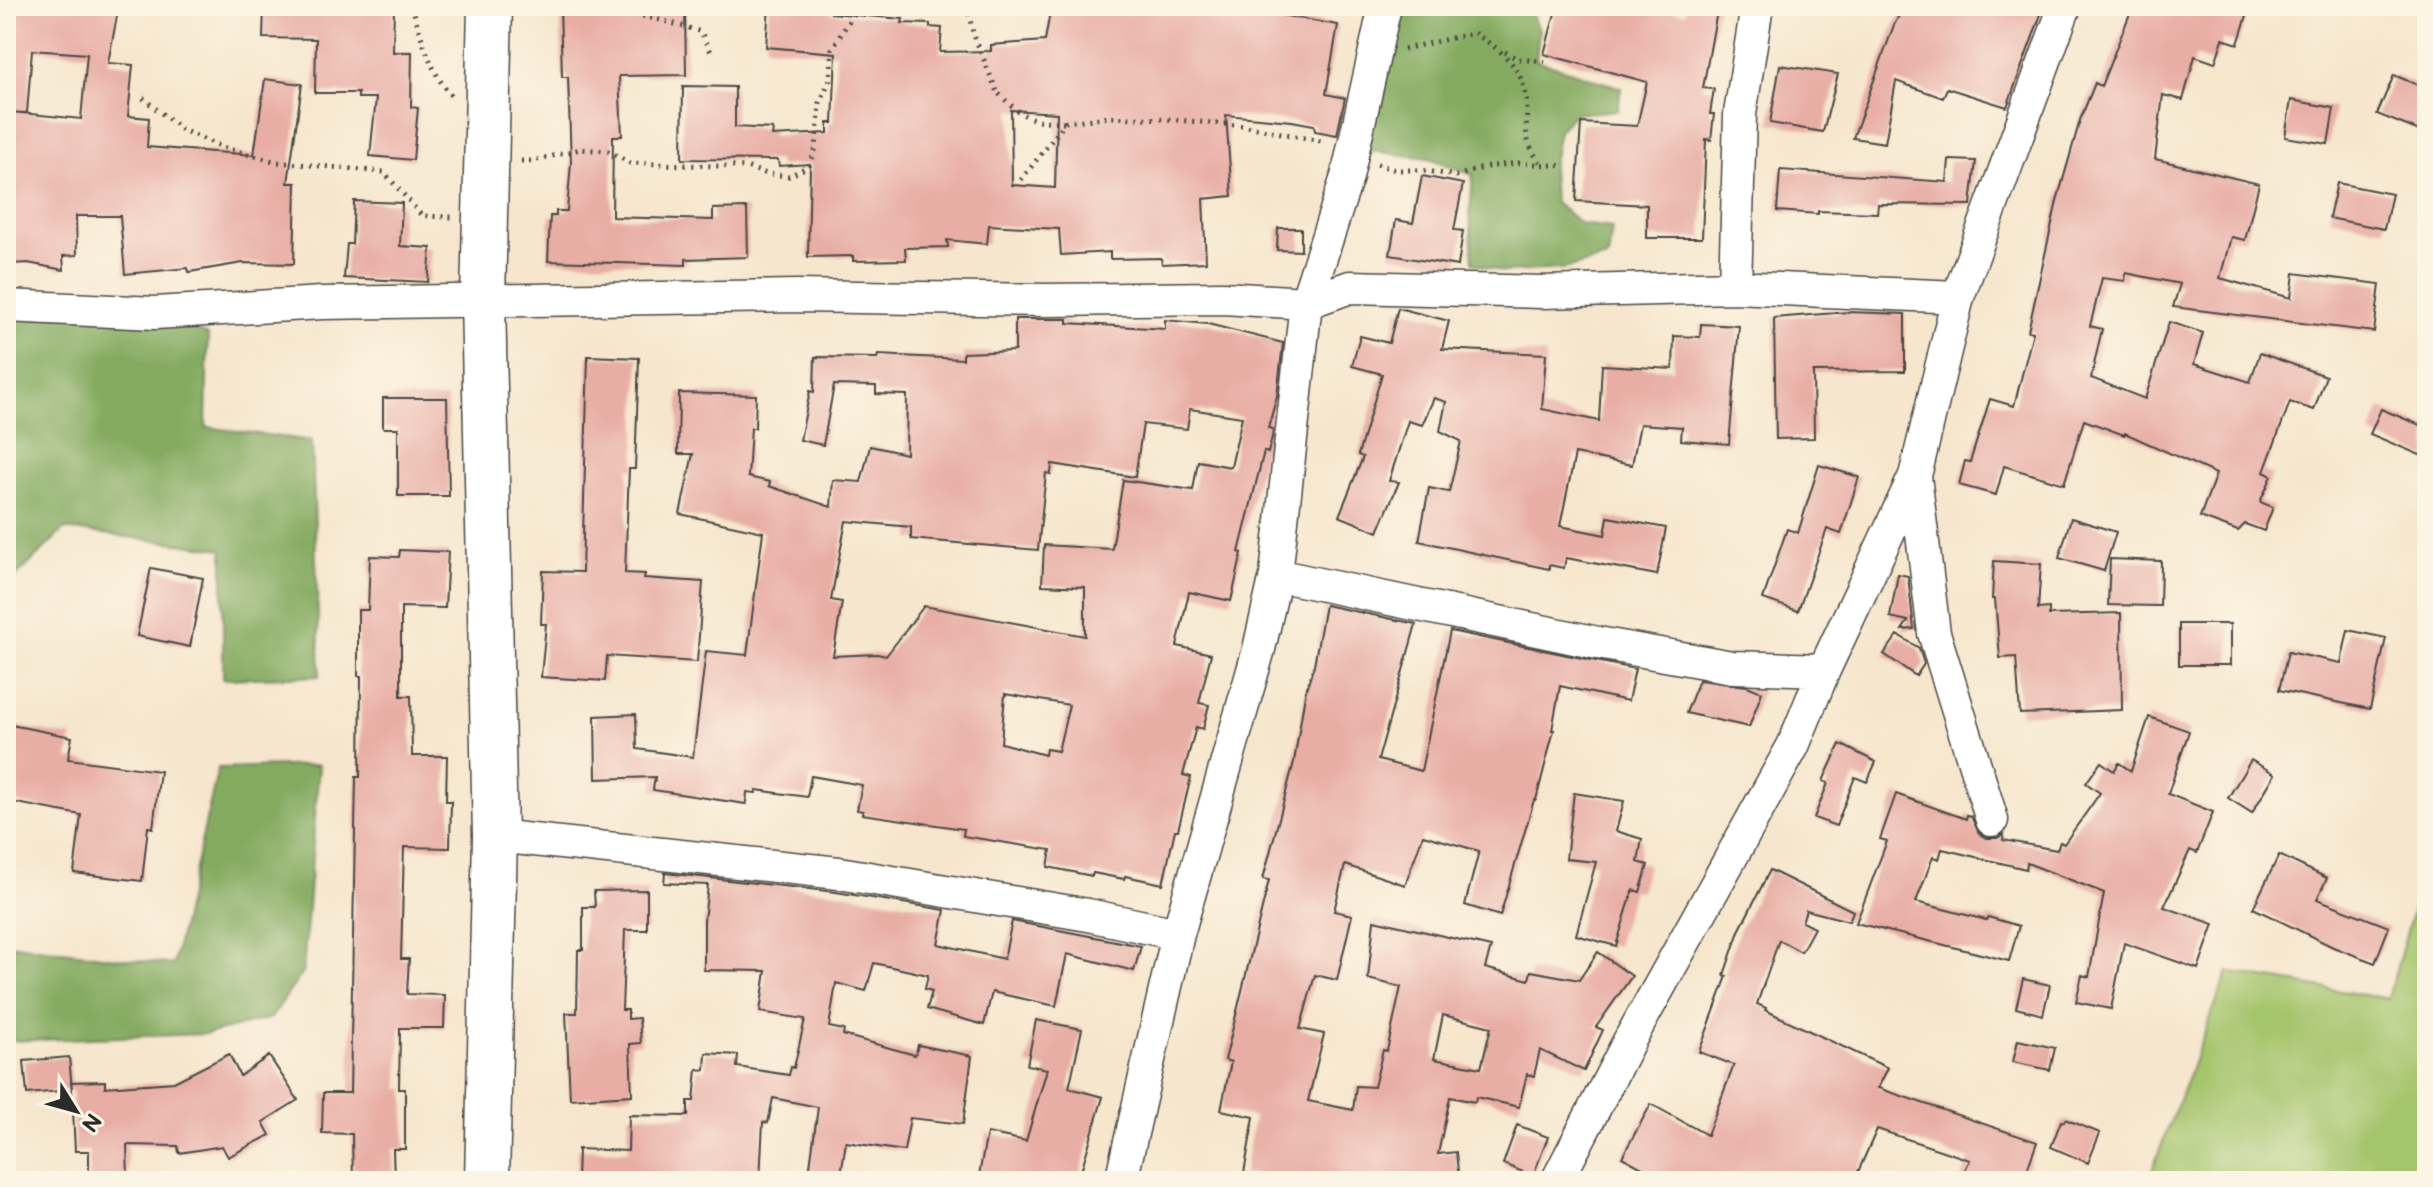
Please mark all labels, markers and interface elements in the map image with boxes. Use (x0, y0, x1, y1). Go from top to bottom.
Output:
north arrow (36, 1071, 116, 1151)
text: N (75, 1107, 107, 1137)

